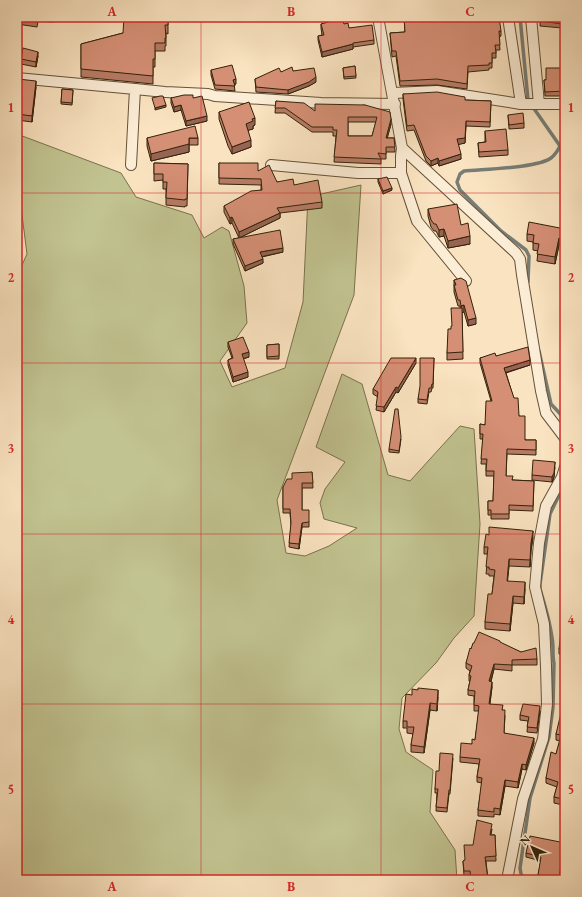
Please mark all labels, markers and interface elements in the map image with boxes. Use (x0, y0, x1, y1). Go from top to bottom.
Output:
text: A (106, 3, 117, 20)
text: B (287, 3, 295, 20)
text: C (465, 3, 475, 20)
text: 1 (8, 99, 15, 116)
text: 1 (568, 99, 575, 116)
text: 2 (8, 269, 15, 286)
text: 2 (568, 269, 575, 286)
text: 3 (8, 440, 15, 457)
text: 3 (568, 440, 575, 457)
text: 4 (8, 611, 15, 628)
text: 4 (568, 611, 575, 628)
text: 5 (8, 781, 14, 798)
text: 5 (568, 781, 574, 798)
north arrow (512, 827, 552, 867)
text: N (517, 832, 533, 848)
text: A (106, 878, 117, 895)
text: B (287, 878, 295, 895)
text: C (465, 878, 475, 895)

